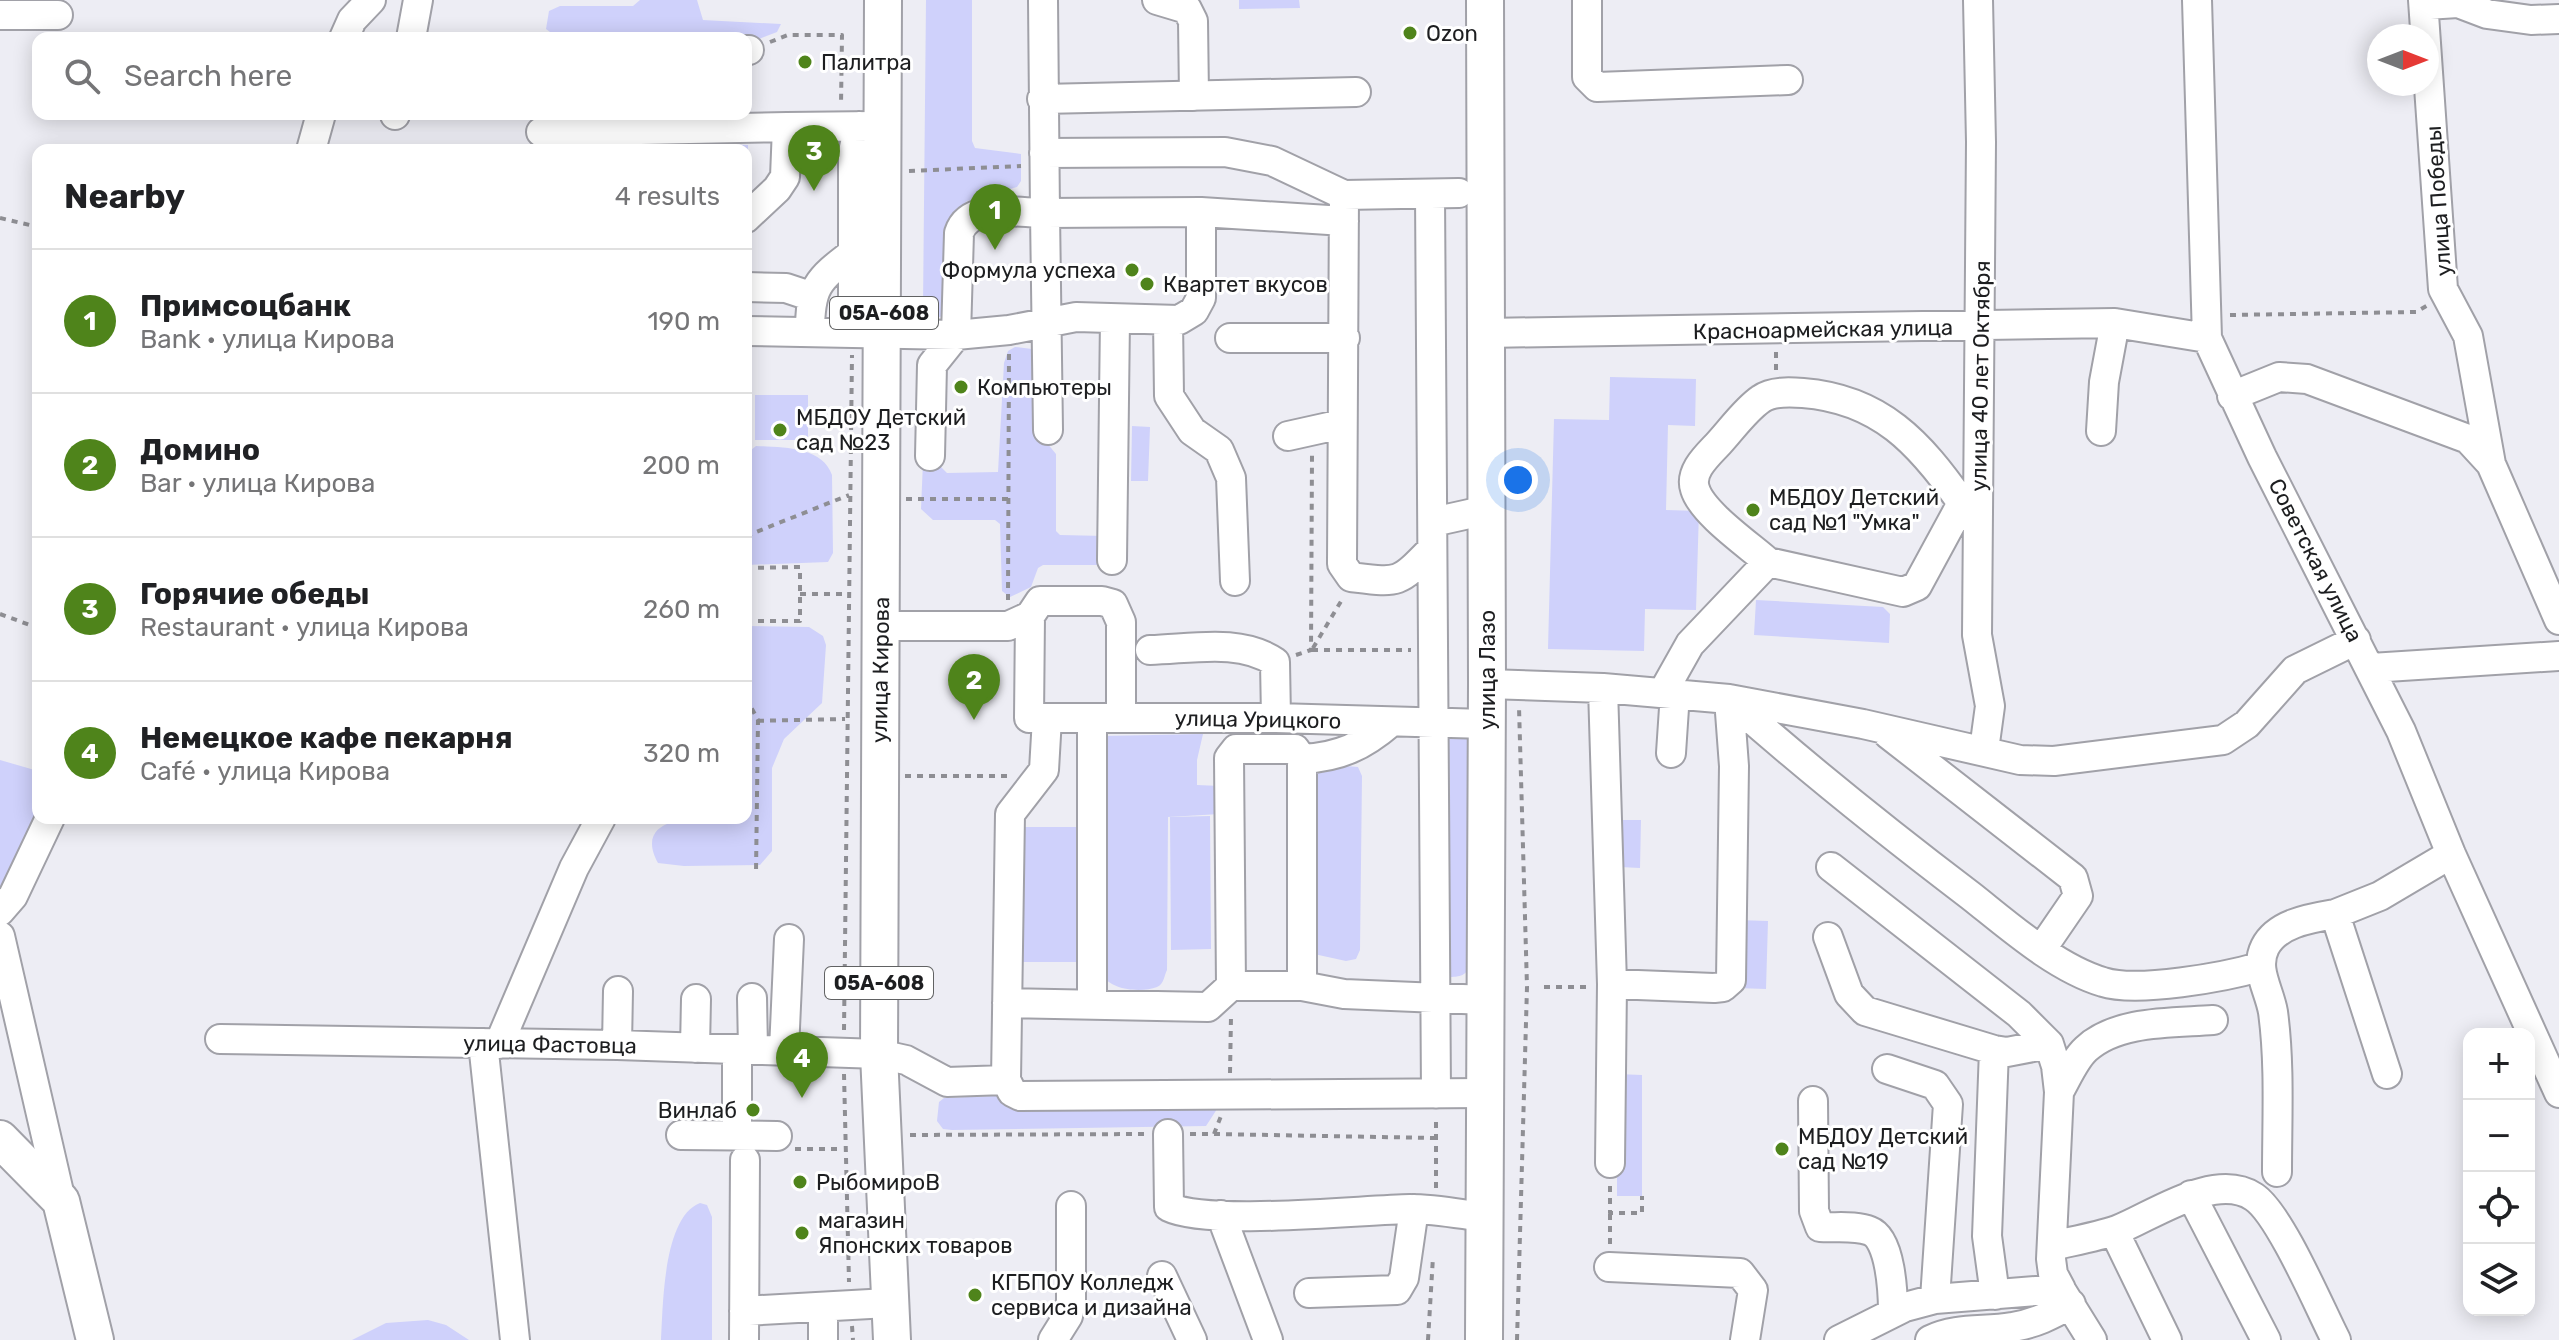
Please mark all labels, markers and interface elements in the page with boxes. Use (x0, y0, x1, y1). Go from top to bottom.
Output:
place label: Ozon (1426, 20, 1478, 47)
marker: Ozon (1401, 24, 1419, 42)
north arrow (2367, 24, 2439, 96)
search box (32, 32, 752, 120)
place label: Палитра (821, 49, 912, 76)
marker: Палитра (796, 53, 814, 71)
icon: search (60, 54, 104, 98)
text: Search here (124, 58, 292, 94)
pin: 3 (788, 125, 840, 191)
street label: улица Победы (2420, 125, 2457, 277)
text: Nearby (64, 176, 185, 217)
text: 4 results (615, 181, 720, 212)
pin: 1 (969, 184, 1021, 250)
place label: Формула успеха (942, 257, 1116, 284)
street label: улица 40 лет Октября (1965, 260, 1996, 492)
marker: Формула успеха (1123, 261, 1141, 279)
place label: Квартет вкусов (1163, 271, 1328, 298)
marker: Квартет вкусов (1138, 275, 1156, 293)
text: Примсоцбанк (140, 288, 351, 324)
road number: 05А-608 (830, 297, 938, 329)
text: 1 (84, 306, 96, 337)
text: 190 m (647, 306, 720, 337)
street label: Красноармейская улица (1693, 314, 1953, 345)
text: Bank · улица Кирова (140, 324, 395, 355)
place label: Компьютеры (977, 374, 1112, 401)
marker: Компьютеры (952, 378, 970, 396)
place label: МБДОУ Детский сад №23 (796, 404, 966, 456)
marker: МБДОУ Детский сад №23 (771, 421, 789, 439)
text: Домино (140, 432, 260, 468)
text: 2 (82, 450, 98, 481)
text: 200 m (642, 450, 720, 481)
your location (1498, 460, 1538, 500)
text: Bar · улица Кирова (140, 468, 375, 499)
street label: Советская улица (2263, 474, 2368, 647)
place label: МБДОУ Детский сад №1 "Умка" (1769, 484, 1939, 536)
marker: МБДОУ Детский сад №1 "Умка" (1744, 501, 1762, 519)
text: Горячие обеды (140, 576, 370, 612)
text: 3 (81, 594, 99, 625)
text: 260 m (643, 594, 720, 625)
street label: улица Кирова (866, 597, 895, 743)
street label: улица Лазо (1474, 610, 1501, 730)
text: Restaurant · улица Кирова (140, 612, 469, 643)
pin: 2 (948, 654, 1000, 720)
street label: улица Урицкого (1174, 705, 1342, 734)
text: Немецкое кафе пекарня (140, 720, 513, 756)
text: 4 (81, 738, 99, 769)
text: 320 m (643, 738, 720, 769)
text: Café · улица Кирова (140, 756, 390, 787)
road number: 05А-608 (825, 967, 933, 999)
map controls (2463, 1028, 2535, 1316)
button: + (2463, 1028, 2535, 1100)
street label: улица Фастовца (463, 1029, 637, 1060)
pin: 4 (776, 1032, 828, 1098)
place label: Винлаб (658, 1097, 737, 1124)
button: − (2463, 1100, 2535, 1172)
marker: Винлаб (744, 1101, 762, 1119)
place label: МБДОУ Детский сад №19 (1798, 1123, 1968, 1175)
marker: МБДОУ Детский сад №19 (1773, 1140, 1791, 1158)
place label: РыбомироВ (816, 1169, 940, 1196)
button: locate (2463, 1172, 2535, 1244)
marker: РыбомироВ (791, 1173, 809, 1191)
place label: магазин Японских товаров (818, 1207, 1013, 1259)
marker: магазин Японских товаров (793, 1224, 811, 1242)
button: layers (2463, 1244, 2535, 1316)
place label: КГБПОУ Колледж сервиса и дизайна (991, 1269, 1192, 1321)
marker: КГБПОУ Колледж сервиса и дизайна (966, 1286, 984, 1304)

